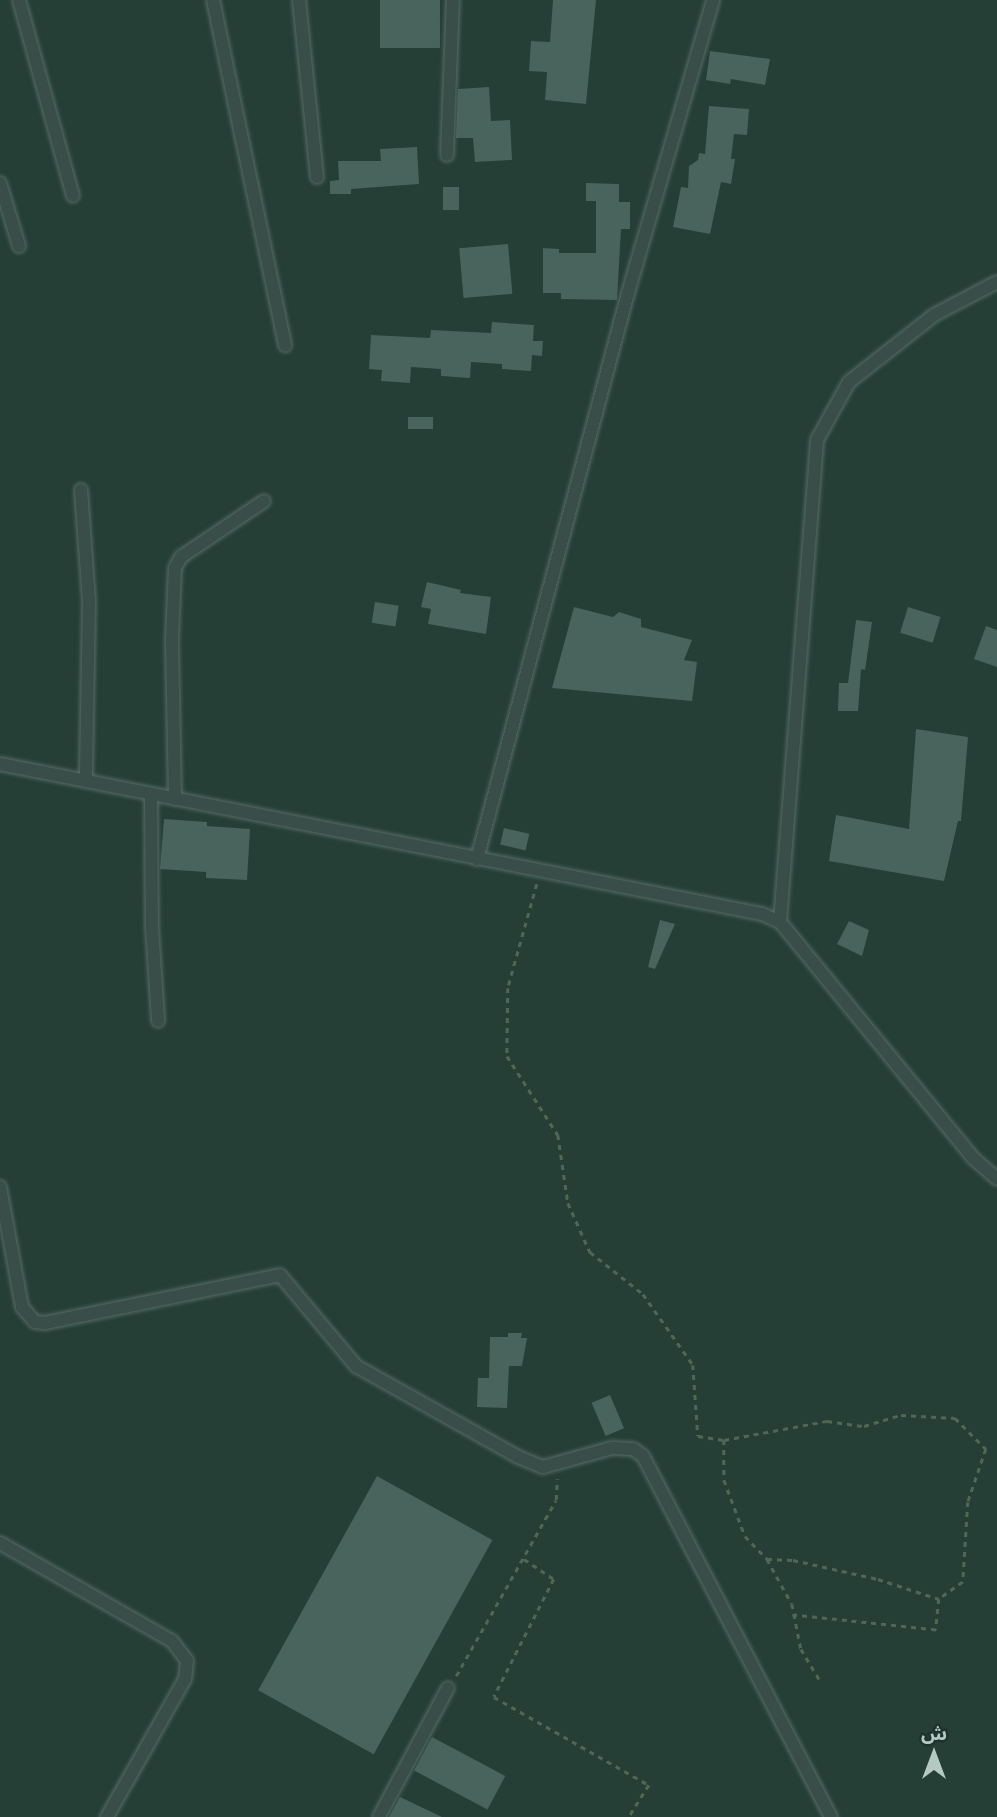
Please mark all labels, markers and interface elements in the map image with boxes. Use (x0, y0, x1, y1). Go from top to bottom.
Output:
north arrow (899, 1719, 969, 1789)
text: ش (921, 1721, 947, 1744)

